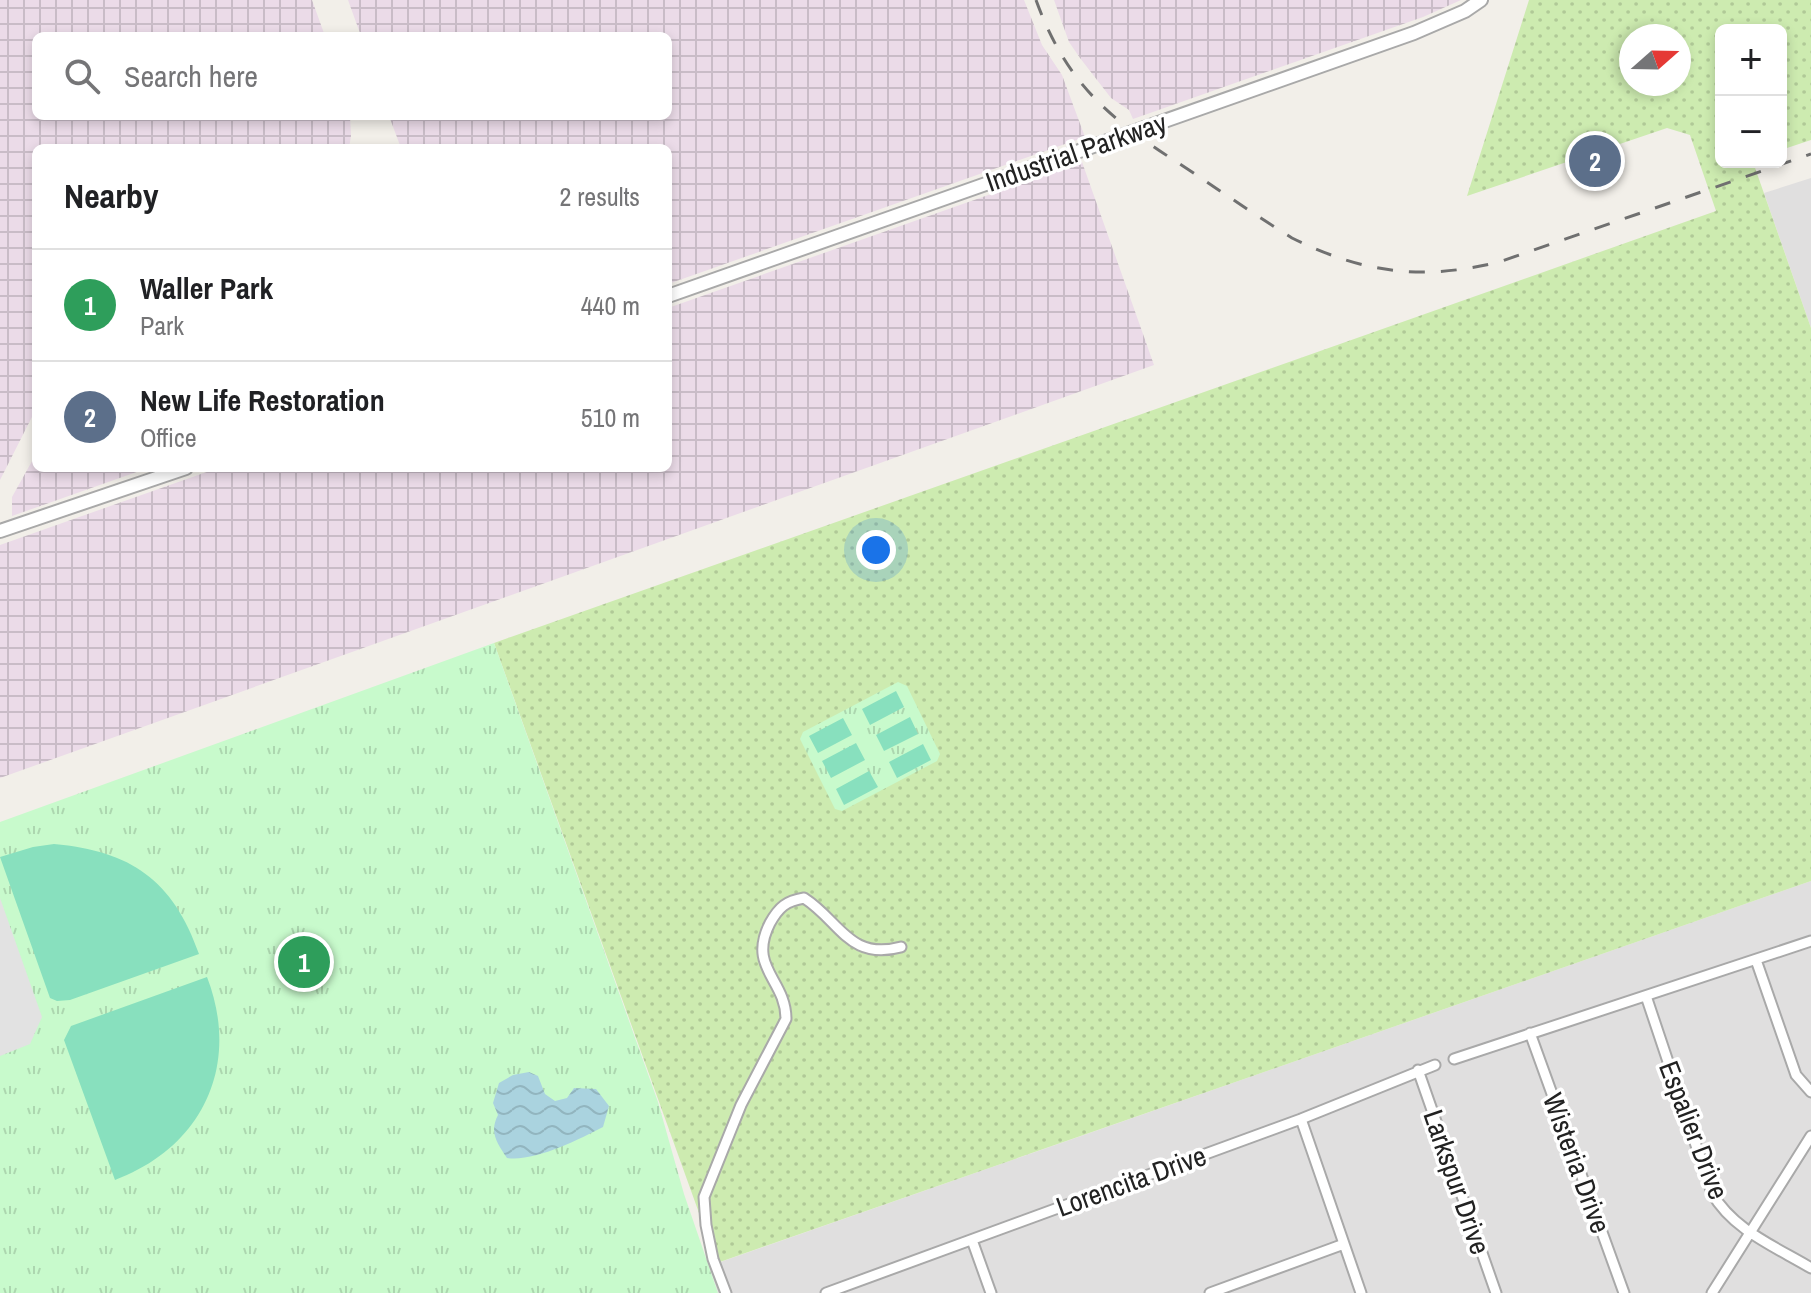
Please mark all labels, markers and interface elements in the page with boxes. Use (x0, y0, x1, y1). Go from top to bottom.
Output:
north arrow (1619, 24, 1691, 96)
map controls (1715, 24, 1787, 168)
button: + (1715, 24, 1787, 96)
search box (32, 32, 672, 120)
icon: search (60, 54, 104, 98)
text: Search here (124, 56, 258, 96)
button: − (1715, 96, 1787, 168)
street label: Industrial Parkway (981, 103, 1172, 201)
pin: 2 (1569, 131, 1621, 191)
text: Nearby (64, 173, 159, 219)
text: 2 results (559, 179, 640, 214)
text: Waller Park (140, 268, 273, 308)
text: 1 (84, 288, 96, 323)
text: 440 m (581, 288, 640, 323)
text: Park (140, 308, 184, 343)
text: New Life Restoration (140, 380, 385, 420)
text: 2 (84, 400, 96, 435)
text: 510 m (581, 400, 640, 435)
text: Office (140, 420, 197, 455)
your location (856, 530, 896, 570)
pin: 1 (278, 932, 330, 992)
street label: Espalier Drive (1650, 1055, 1738, 1205)
street label: Wisteria Drive (1534, 1088, 1620, 1238)
street label: Larkspur Drive (1415, 1105, 1499, 1259)
street label: Lorencita Drive (1051, 1136, 1211, 1226)

